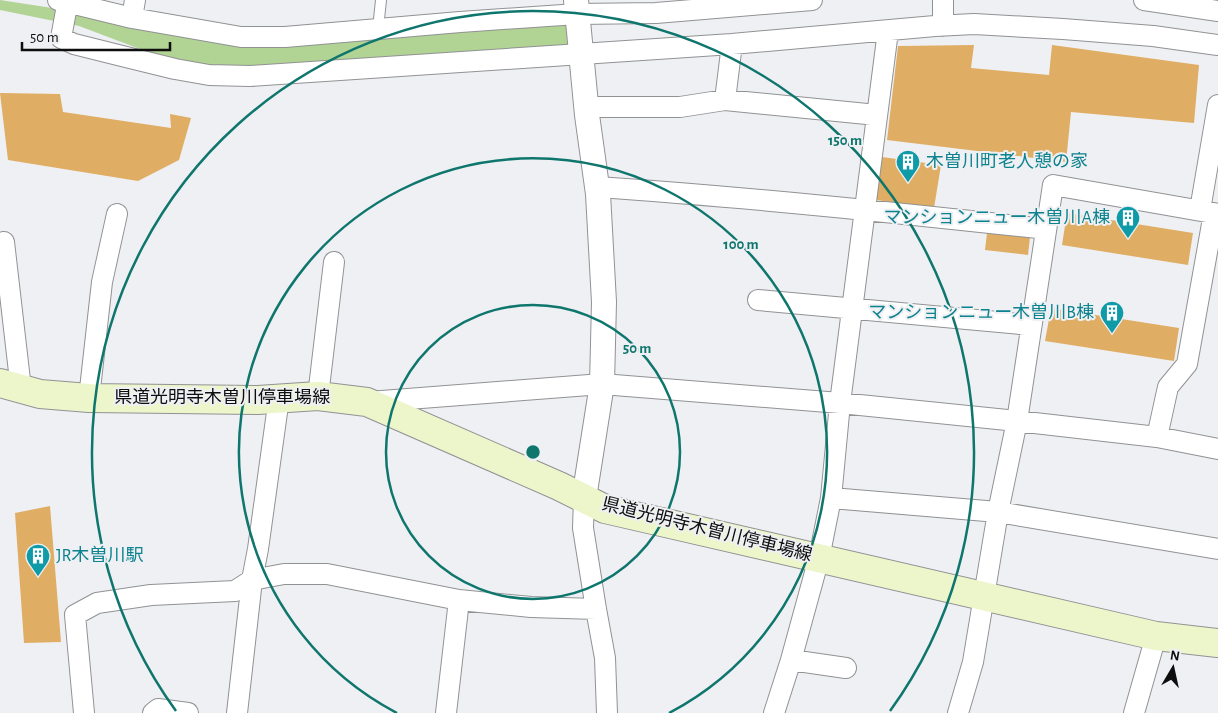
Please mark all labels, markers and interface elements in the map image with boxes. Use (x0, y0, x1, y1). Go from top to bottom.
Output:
scale bar (22, 20, 170, 52)
text: 50 m (30, 30, 59, 45)
text: 150 m (828, 133, 862, 148)
building icon: 木曽川町老人憩の家 (895, 149, 921, 183)
place label: 木曽川町老人憩の家 (926, 151, 1088, 171)
building icon: マンションニュー木曽川A棟 (1115, 205, 1141, 239)
place label: マンションニュー木曽川A棟 (884, 207, 1110, 227)
text: 100 m (723, 237, 759, 252)
building icon: マンションニュー木曽川B棟 (1099, 300, 1125, 334)
place label: マンションニュー木曽川B棟 (868, 302, 1094, 322)
text: 50 m (623, 341, 651, 356)
street label: 県道光明寺木曽川停車場線 (114, 387, 330, 407)
centre of rings (524, 443, 542, 461)
street label: 県道光明寺木曽川停車場線 (600, 493, 814, 565)
building icon: JR木曽川駅 (25, 543, 51, 577)
place label: JR木曽川駅 (56, 545, 144, 565)
north arrow (1148, 643, 1198, 693)
text: N (1169, 648, 1181, 664)

